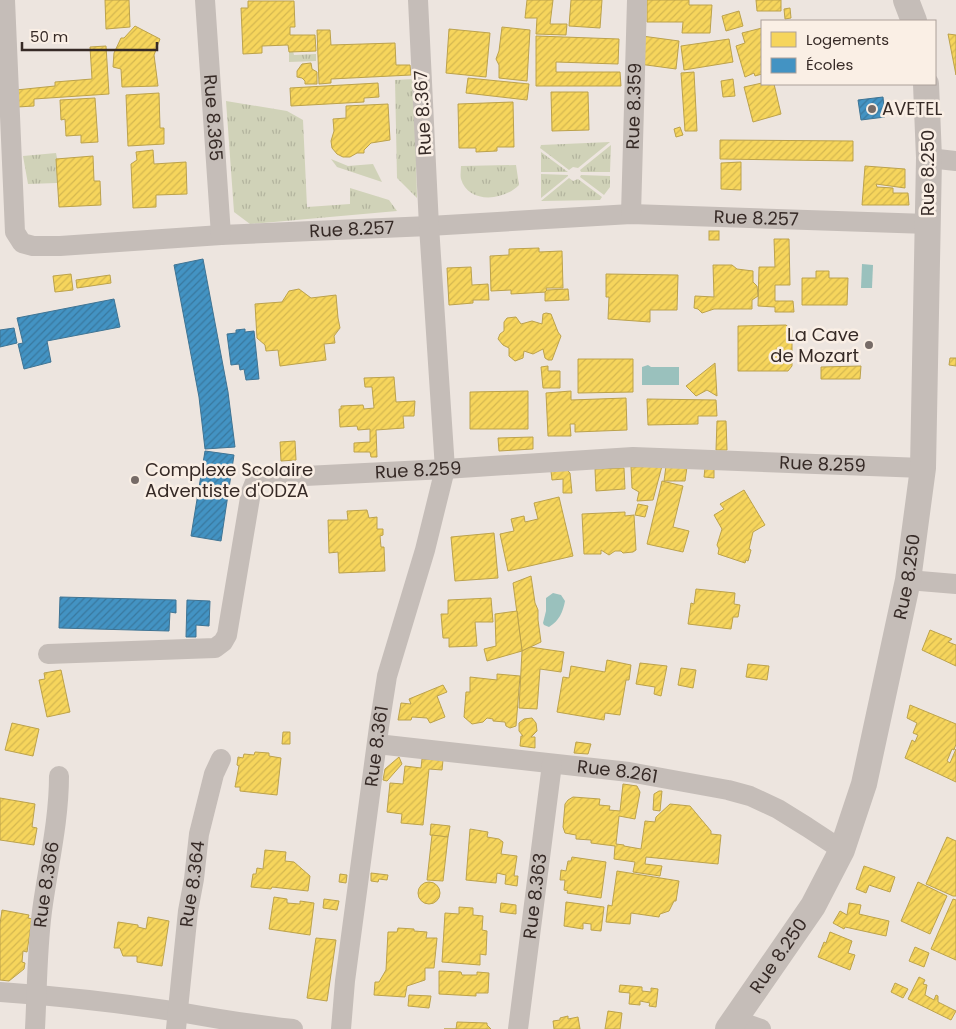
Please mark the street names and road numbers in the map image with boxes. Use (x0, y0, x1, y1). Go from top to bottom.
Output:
street label: Rue 8.359 (620, 62, 647, 150)
street label: Rue 8.367 (408, 70, 437, 156)
street label: Rue 8.365 (198, 73, 229, 162)
street label: Rue 8.250 (915, 130, 940, 216)
street label: Rue 8.257 (713, 204, 799, 232)
street label: Rue 8.257 (309, 215, 395, 243)
street label: Rue 8.259 (779, 450, 866, 478)
street label: Rue 8.259 (374, 455, 462, 484)
street label: Rue 8.250 (887, 532, 926, 622)
street label: Rue 8.361 (358, 704, 394, 788)
street label: Rue 8.261 (576, 753, 660, 789)
street label: Rue 8.364 (173, 839, 210, 928)
street label: Rue 8.366 (27, 840, 65, 929)
street label: Rue 8.363 (517, 852, 552, 940)
street label: Rue 8.250 (743, 913, 813, 998)

